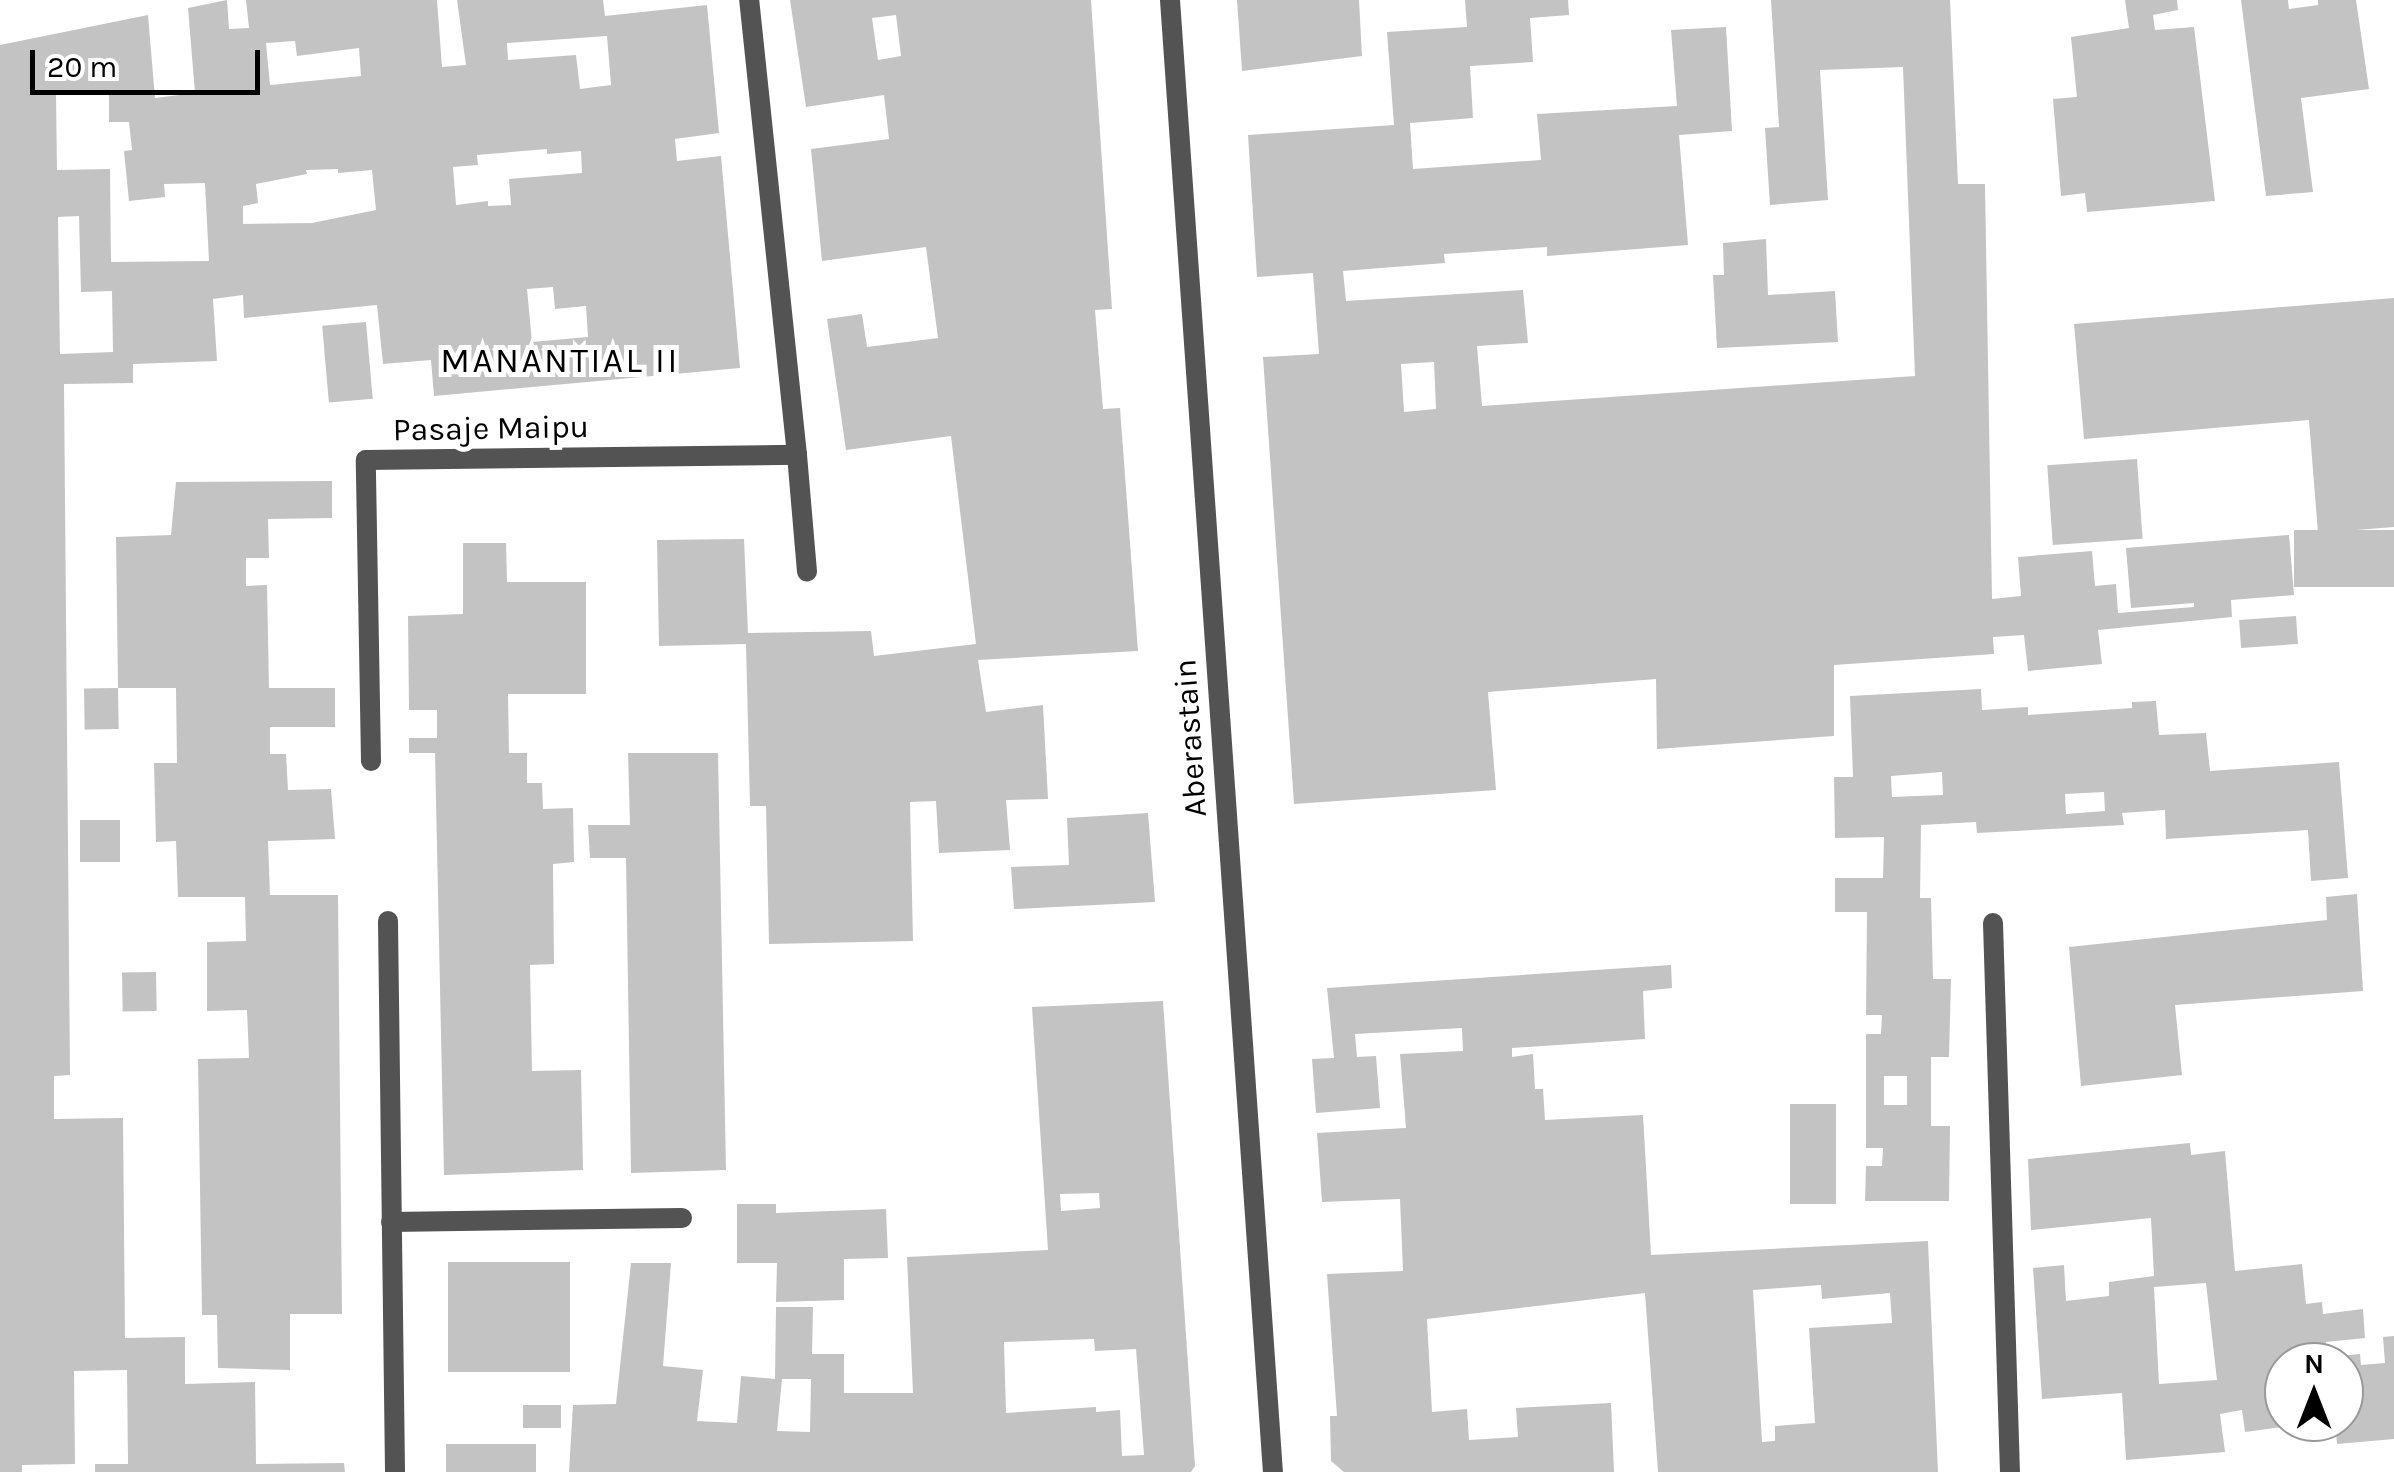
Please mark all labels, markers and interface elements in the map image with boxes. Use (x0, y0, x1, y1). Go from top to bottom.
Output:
scale bar (35, 30, 265, 92)
text: 20 m (47, 49, 117, 85)
district label: MANANTIAL II (440, 340, 680, 382)
street label: Pasaje Maipu (393, 408, 589, 450)
street label: Aberastain (1166, 658, 1216, 818)
north arrow (2264, 1342, 2364, 1442)
text: N (2304, 1347, 2324, 1380)

